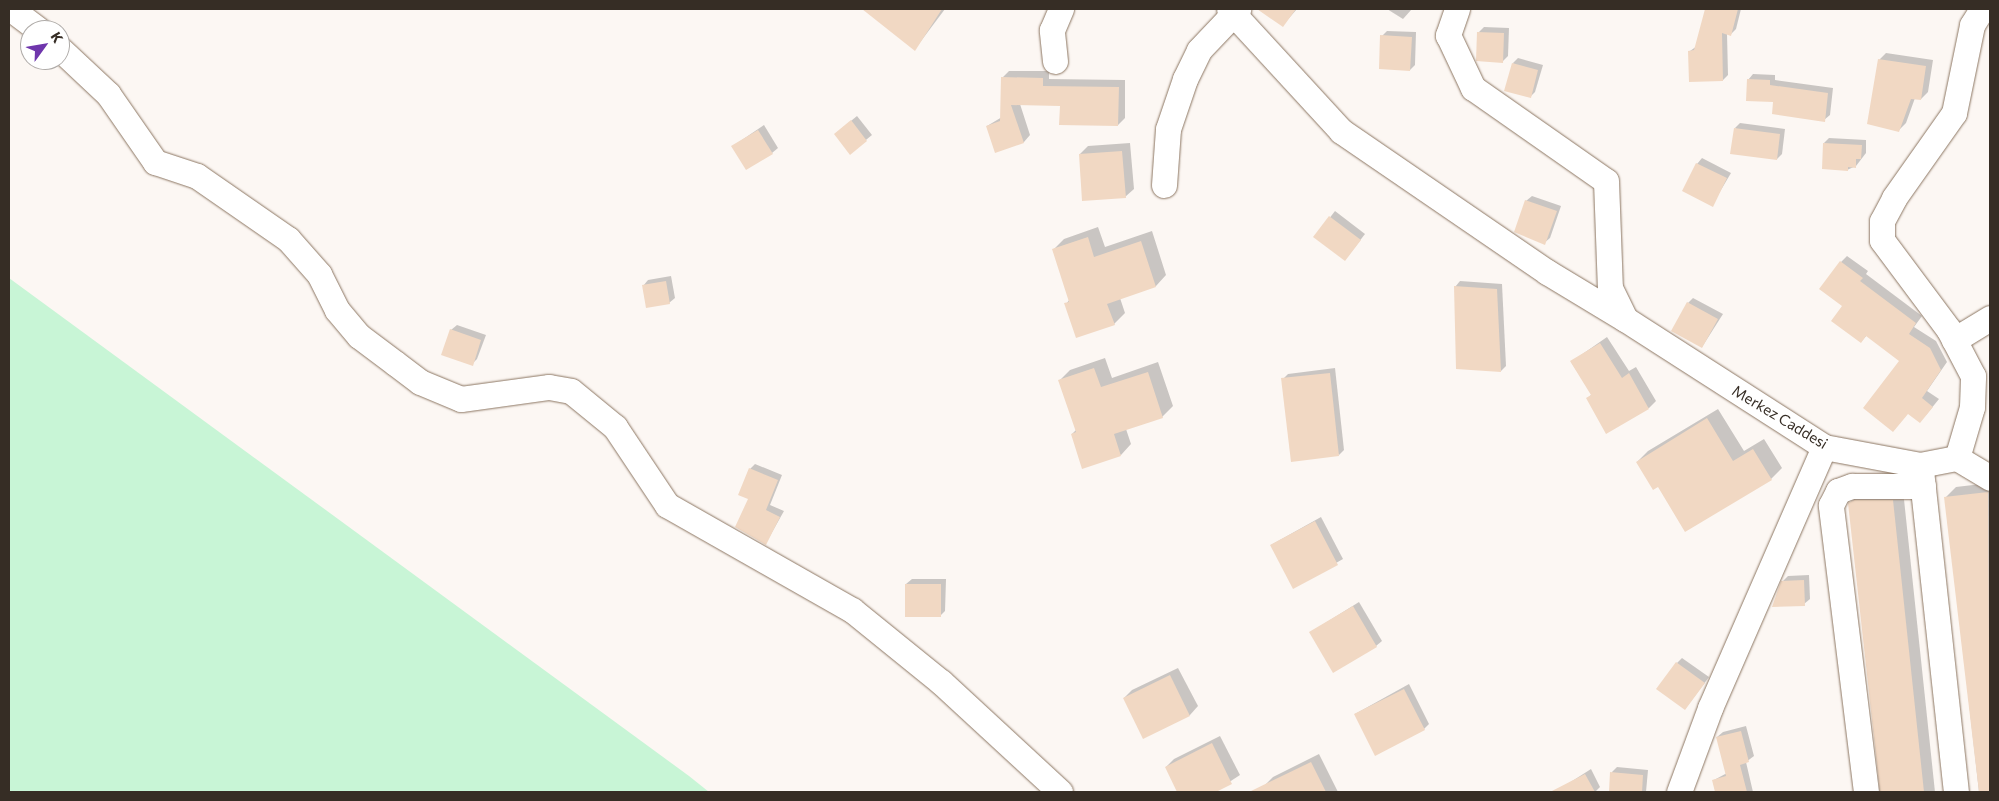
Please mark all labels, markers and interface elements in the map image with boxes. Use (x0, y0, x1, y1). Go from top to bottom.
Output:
north arrow (20, 20, 70, 70)
text: K (47, 29, 67, 46)
street label: Merkez Caddesi (1729, 381, 1831, 453)

